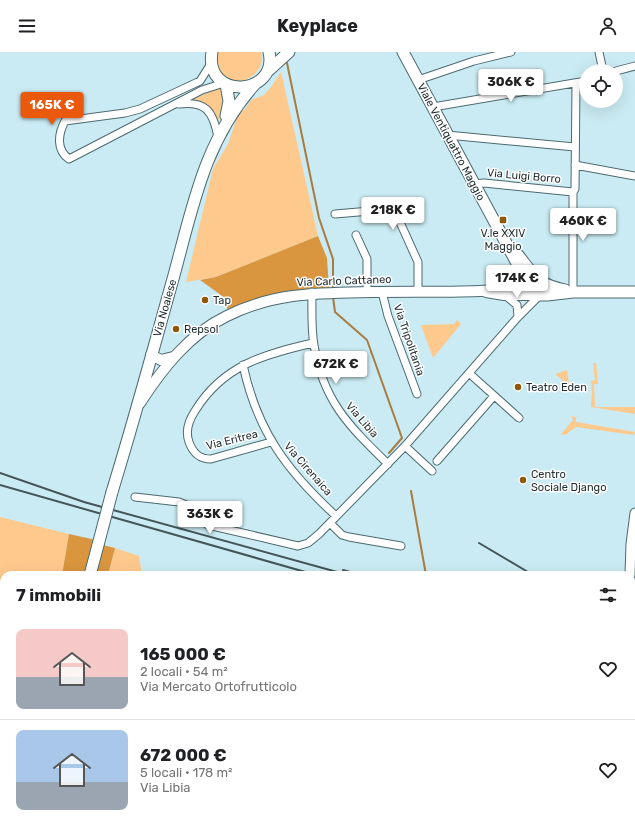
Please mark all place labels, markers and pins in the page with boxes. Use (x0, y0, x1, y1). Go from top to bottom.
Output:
pin: 306K € (478, 69, 544, 103)
pin: 165K € (19, 92, 85, 126)
pin: 218K € (360, 197, 426, 231)
pin: 460K € (550, 208, 616, 242)
marker: V.le XXIV Maggio (498, 215, 508, 225)
place label: V.le XXIV Maggio (481, 227, 525, 253)
pin: 174K € (484, 265, 550, 299)
place label: Tap (213, 294, 231, 307)
marker: Tap (200, 295, 210, 305)
place label: Repsol (184, 323, 218, 336)
marker: Repsol (171, 324, 181, 334)
pin: 672K € (303, 351, 369, 385)
place label: Teatro Eden (526, 381, 587, 394)
marker: Teatro Eden (513, 382, 523, 392)
place label: Centro Sociale Django (531, 468, 606, 494)
marker: Centro Sociale Django (518, 475, 528, 485)
pin: 363K € (177, 501, 243, 535)

